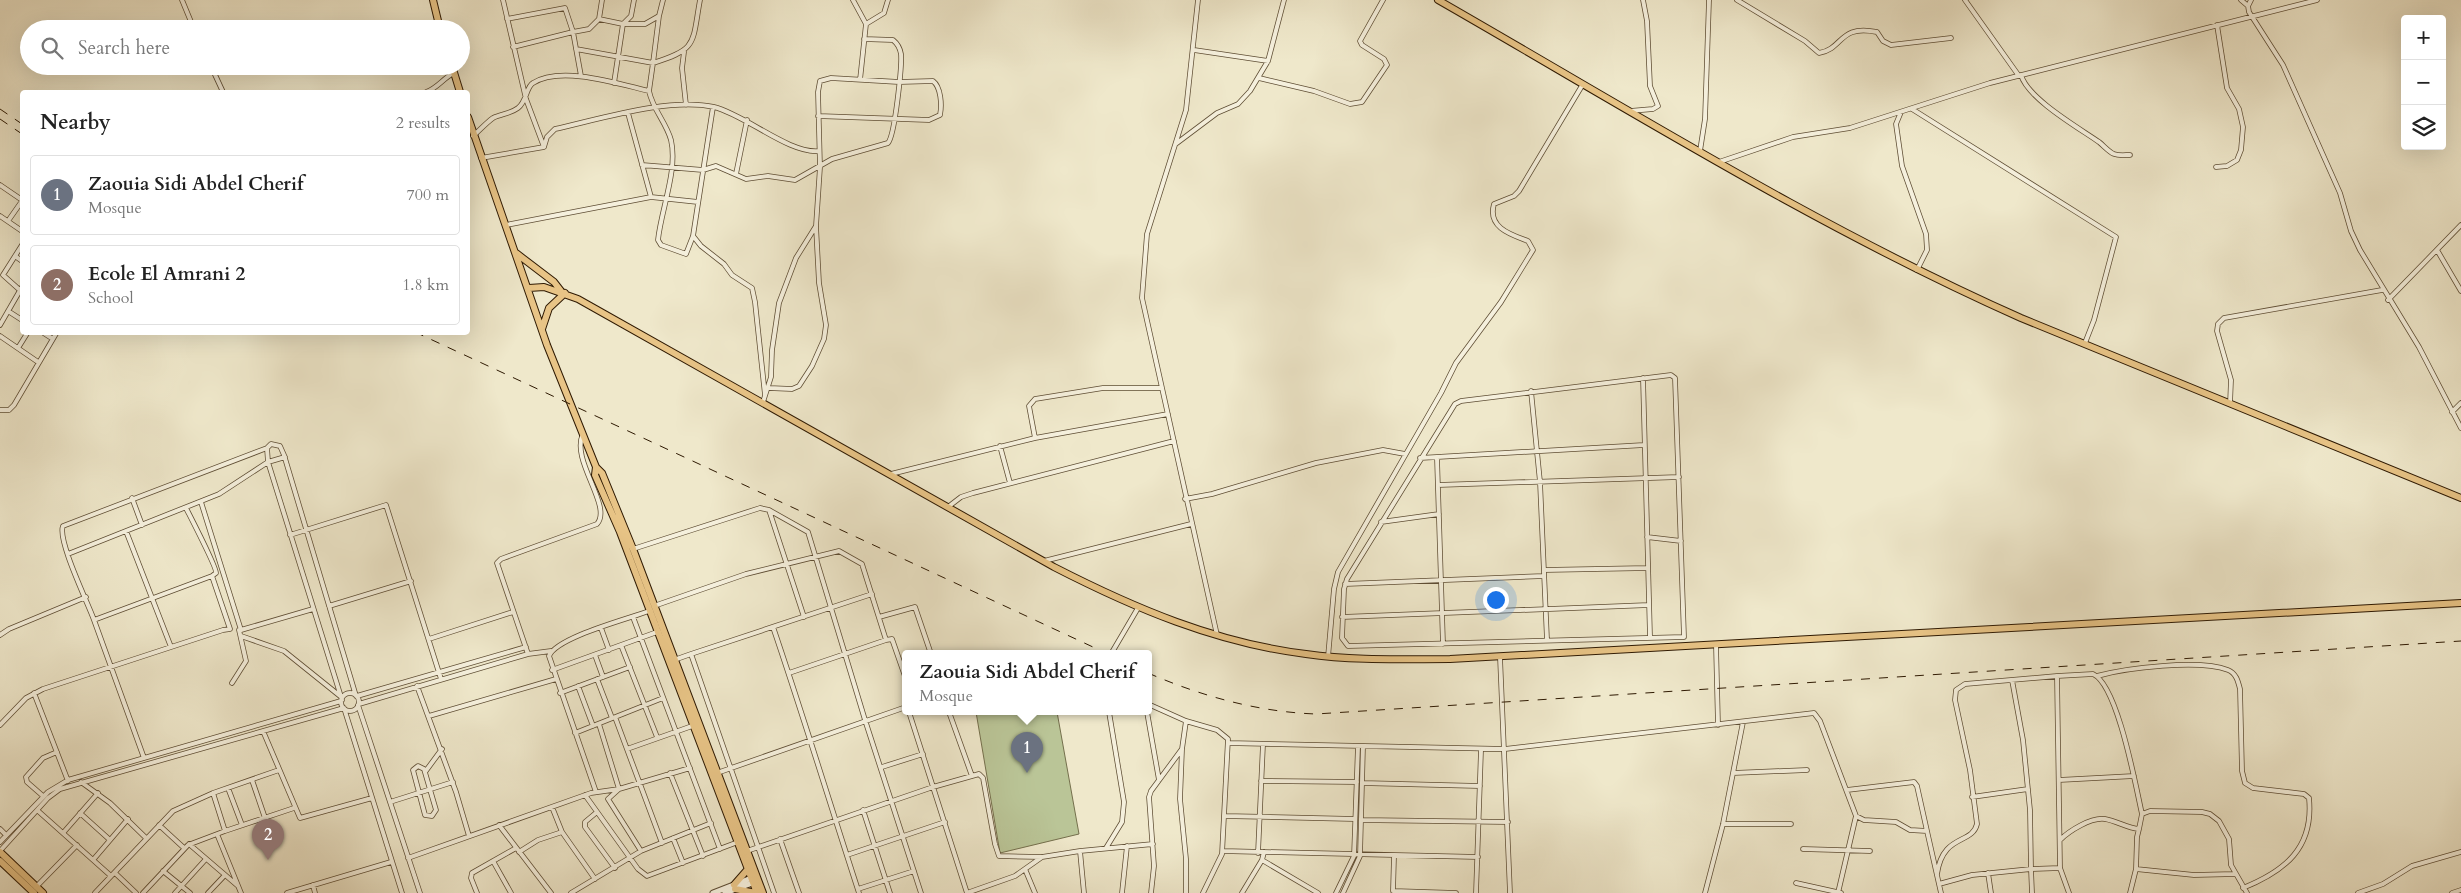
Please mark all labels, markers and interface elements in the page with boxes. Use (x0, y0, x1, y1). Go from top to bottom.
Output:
map controls (2401, 15, 2446, 150)
button: + (2401, 15, 2446, 60)
search box (20, 20, 470, 75)
icon: search (38, 34, 66, 62)
text: Search here (78, 35, 170, 61)
button: − (2401, 60, 2446, 105)
button: layers (2401, 105, 2446, 150)
text: Nearby (40, 108, 111, 137)
text: 2 results (396, 112, 450, 134)
text: Zaouia Sidi Abdel Cherif (88, 171, 304, 197)
text: 1 (53, 184, 61, 206)
text: 700 m (407, 184, 449, 206)
text: Mosque (88, 197, 142, 219)
text: Ecole El Amrani 2 (88, 261, 245, 287)
text: 2 (53, 274, 61, 296)
text: 1.8 km (402, 274, 449, 296)
text: School (88, 287, 133, 309)
your location (1483, 587, 1509, 613)
popup (902, 650, 1152, 715)
text: Zaouia Sidi Abdel Cherif (919, 659, 1135, 685)
text: Mosque (919, 685, 973, 707)
pin: 1 (1011, 732, 1043, 773)
pin: 2 (252, 819, 284, 860)

